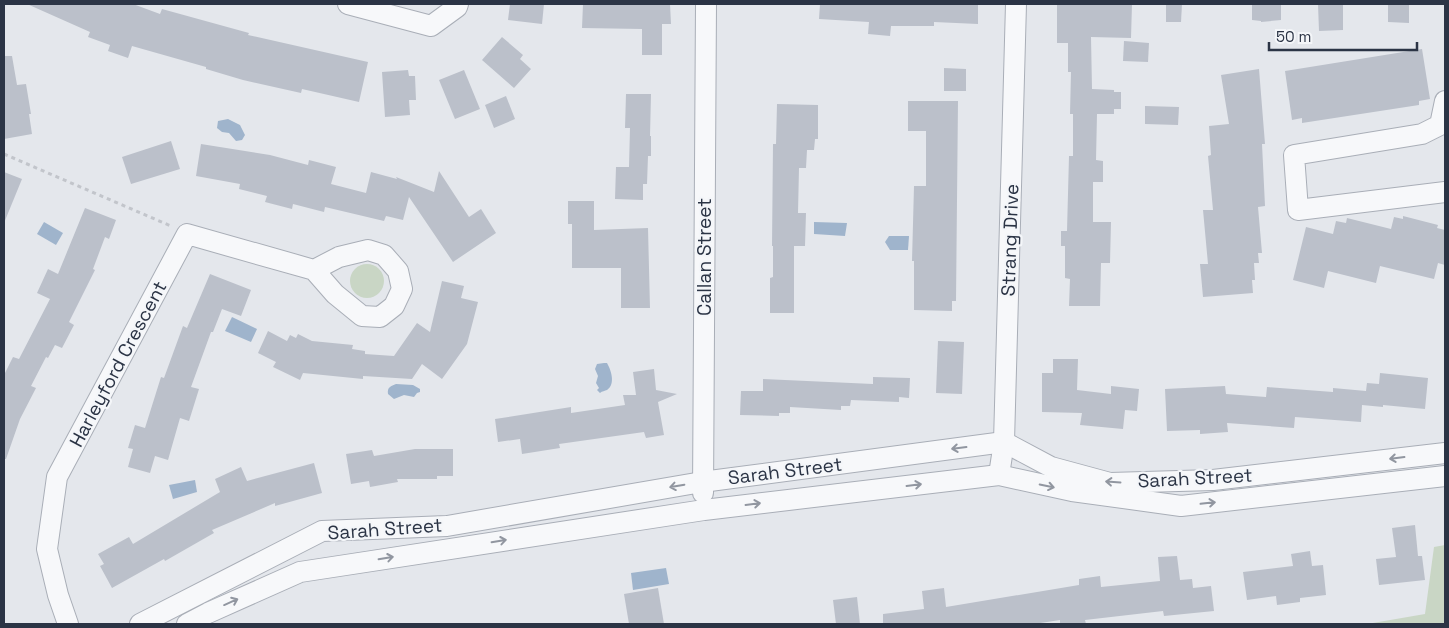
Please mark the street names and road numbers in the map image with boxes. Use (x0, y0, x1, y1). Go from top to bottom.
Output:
street label: Strang Drive (996, 183, 1024, 297)
street label: Callan Street (692, 198, 717, 316)
street label: Harleyford Crescent (64, 277, 172, 451)
street label: Sarah Street (726, 452, 844, 490)
street label: Sarah Street (1137, 463, 1253, 493)
street label: Sarah Street (327, 513, 443, 545)

